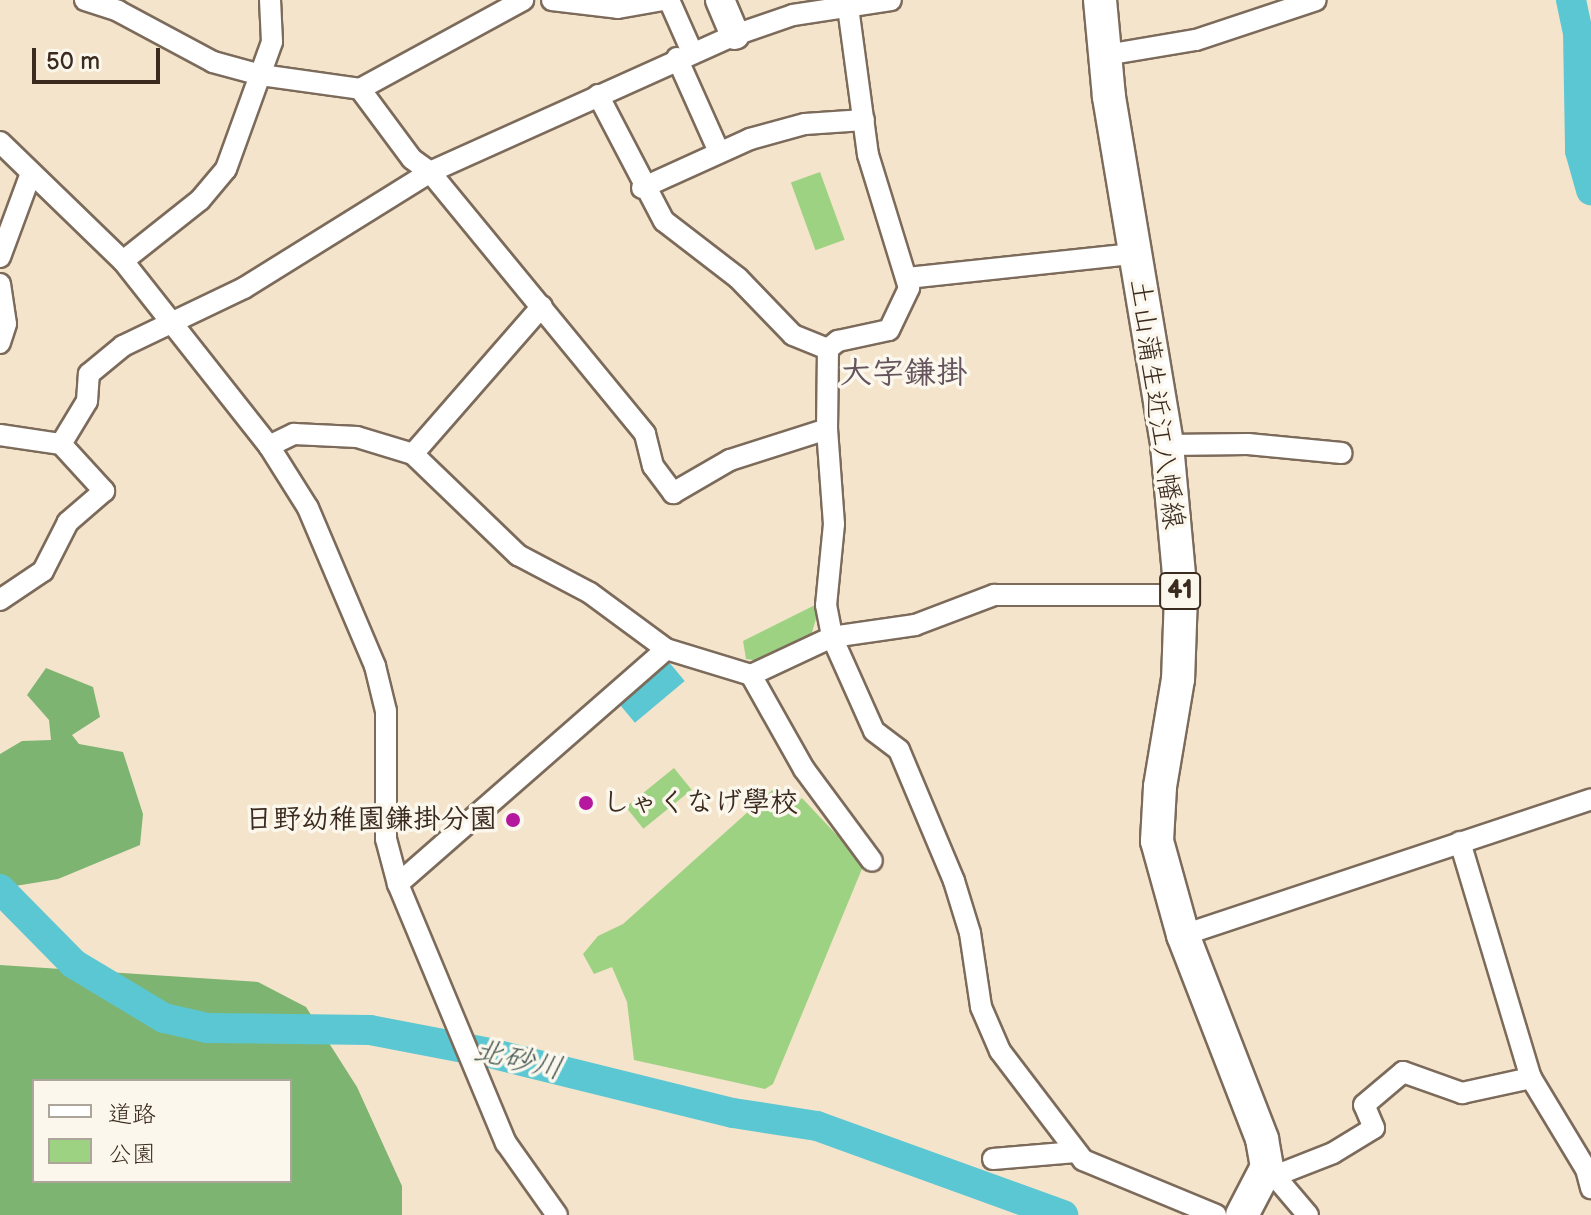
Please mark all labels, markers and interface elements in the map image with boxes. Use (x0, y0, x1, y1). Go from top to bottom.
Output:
scale bar (36, 32, 164, 82)
text: 50 m (46, 47, 100, 76)
street label: 土山蒲生近江八幡線 (1122, 277, 1190, 531)
district label: 大字鎌掛 (840, 355, 968, 393)
road number: 41 (1158, 569, 1202, 613)
place label: しゃくなげ學校 (602, 786, 798, 820)
marker: しゃくなげ學校 (577, 794, 595, 812)
place label: 日野幼稚園鎌掛分園 (245, 803, 497, 837)
marker: 日野幼稚園鎌掛分園 (504, 811, 522, 829)
water label: 北砂川 (470, 1032, 566, 1088)
legend (32, 1079, 292, 1183)
text: 道路 (108, 1100, 156, 1129)
text: 公園 (108, 1140, 156, 1169)

